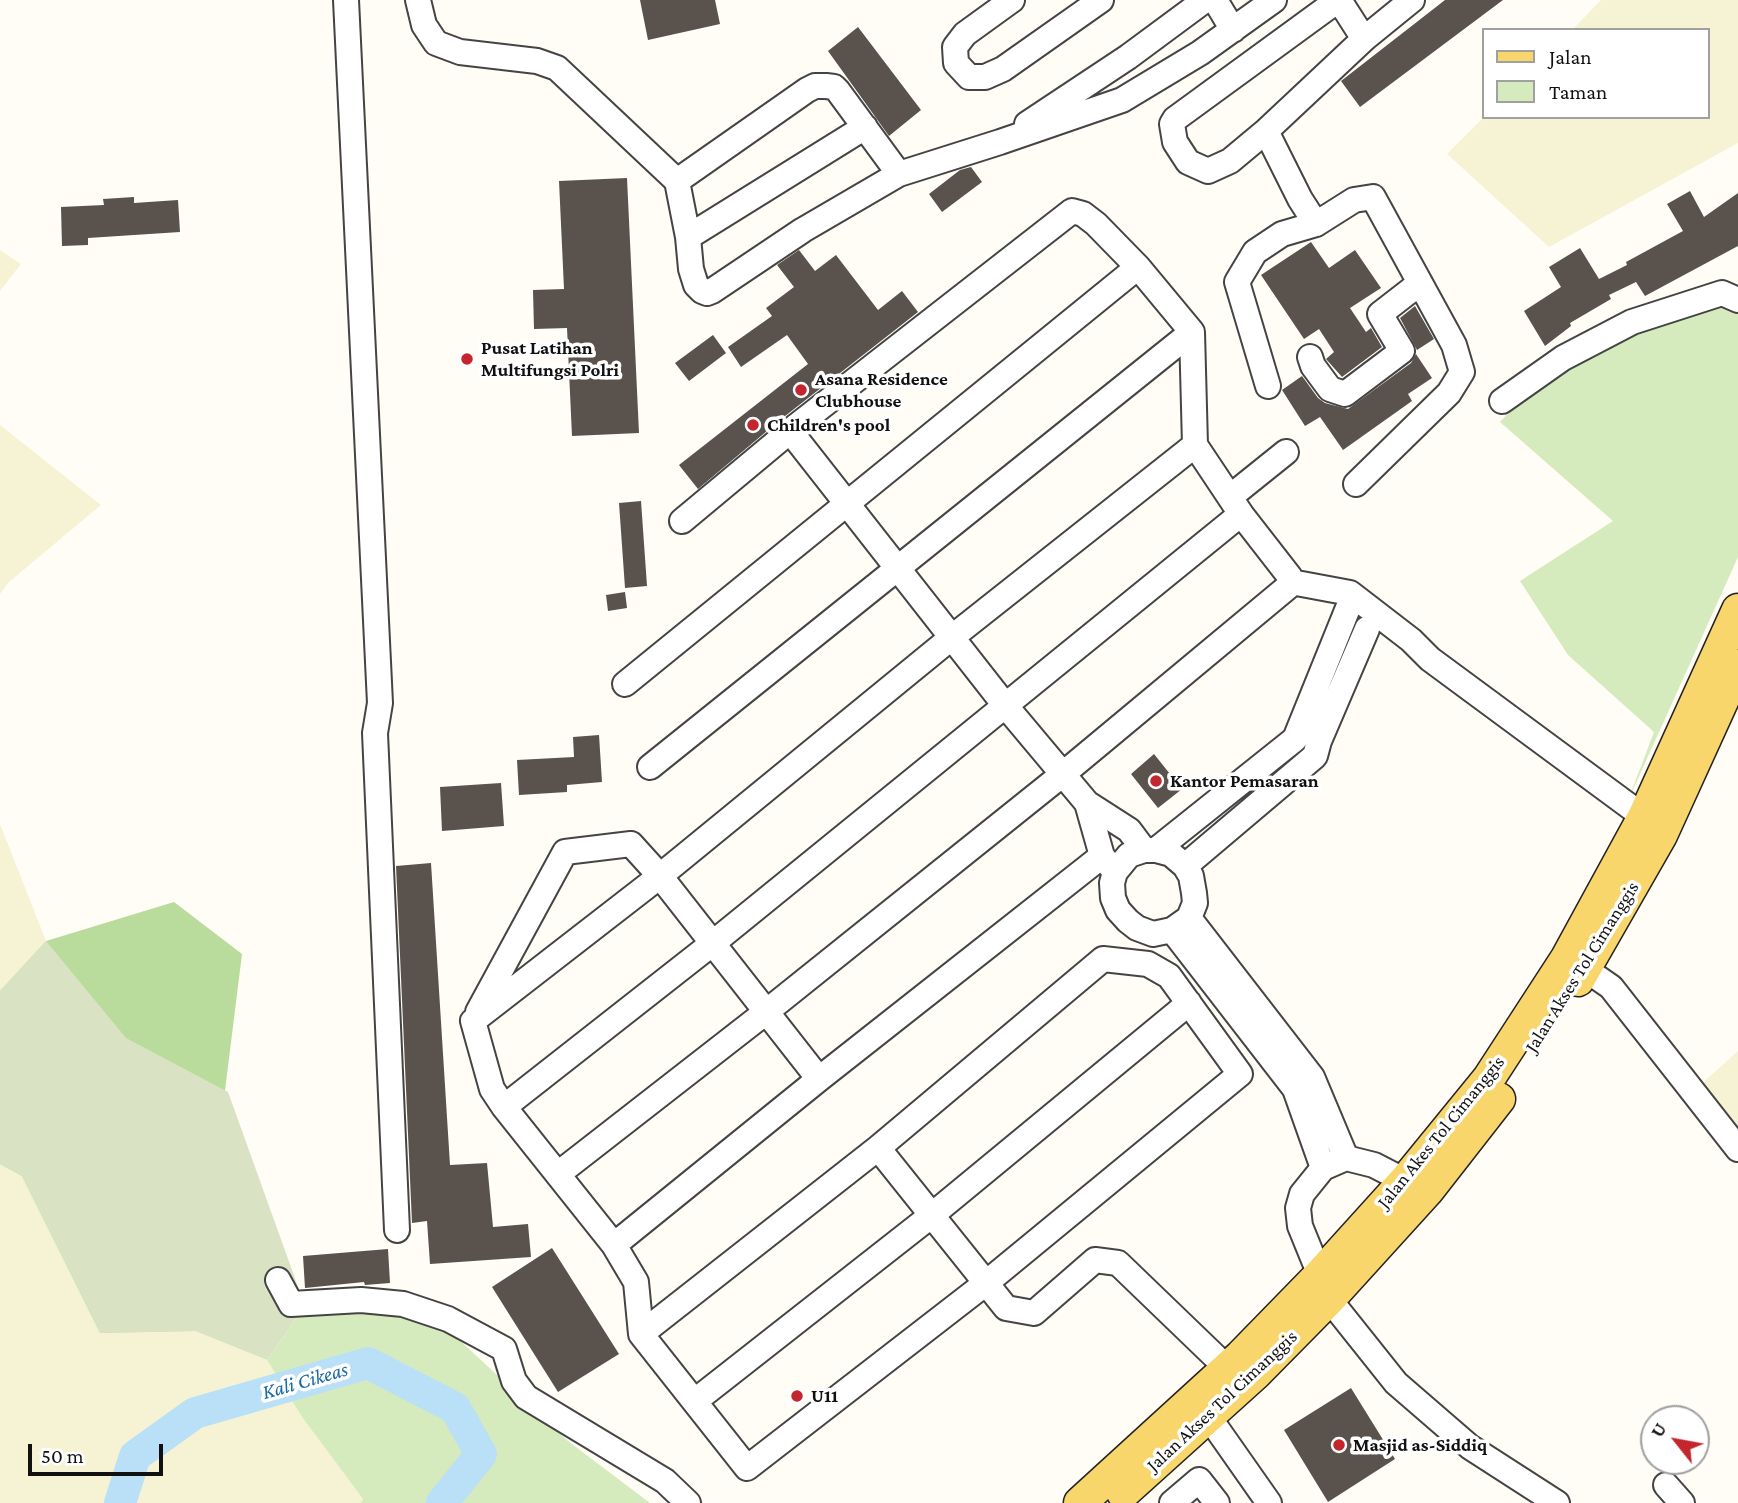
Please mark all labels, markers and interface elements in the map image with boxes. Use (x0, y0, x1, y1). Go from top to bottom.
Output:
legend (1482, 28, 1710, 119)
text: Jalan (1549, 45, 1591, 69)
text: Taman (1549, 80, 1607, 104)
place label: Pusat Latihan Multifungsi Polri (481, 337, 619, 381)
marker: Pusat Latihan Multifungsi Polri (459, 351, 475, 367)
place label: Asana Residence Clubhouse (815, 368, 948, 412)
marker: Asana Residence Clubhouse (793, 382, 809, 398)
place label: Children's pool (767, 414, 890, 436)
marker: Children's pool (745, 417, 761, 433)
place label: Kantor Pemasaran (1170, 770, 1319, 792)
marker: Kantor Pemasaran (1148, 773, 1164, 789)
street label: Jalan Akses Tol Cimanggis (1520, 877, 1644, 1057)
street label: Jalan Akes Tol Cimanggis (1372, 1051, 1510, 1213)
street label: Jalan Akses Tol Cimanggis (1142, 1325, 1302, 1477)
water label: Kali Cikeas (259, 1357, 351, 1405)
place label: U11 (811, 1385, 838, 1407)
marker: U11 (789, 1388, 805, 1404)
north arrow (1640, 1405, 1710, 1475)
text: U (1646, 1419, 1671, 1441)
scale bar (32, 1430, 166, 1474)
place label: Masjid as-Siddiq (1353, 1434, 1487, 1456)
marker: Masjid as-Siddiq (1331, 1437, 1347, 1453)
text: 50 m (41, 1444, 84, 1468)

